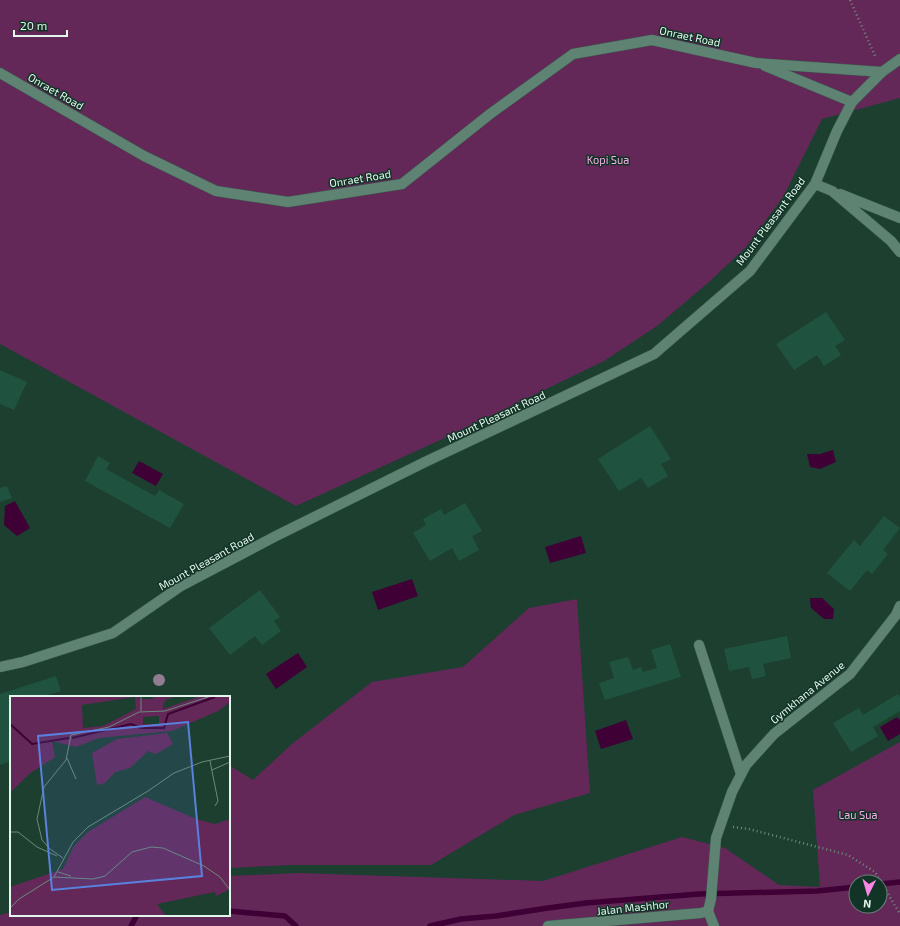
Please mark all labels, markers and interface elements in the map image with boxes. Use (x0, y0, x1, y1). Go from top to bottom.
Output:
scale bar (14, 12, 67, 38)
text: 20 m (20, 18, 47, 32)
street label: Onraet Road (658, 23, 722, 49)
street label: Onraet Road (26, 70, 86, 112)
park label: Kopi Sua (587, 153, 629, 166)
street label: Onraet Road (328, 167, 392, 189)
street label: Mount Pleasant Road (733, 174, 807, 268)
street label: Mount Pleasant Road (445, 388, 547, 444)
street label: Mount Pleasant Road (156, 529, 256, 593)
street label: Gymkhana Avenue (767, 658, 847, 726)
inset map (10, 696, 230, 916)
park label: Lau Sua (839, 808, 877, 821)
north arrow (848, 874, 888, 914)
street label: Jalan Mashhor (596, 897, 670, 917)
text: N (863, 898, 872, 911)

